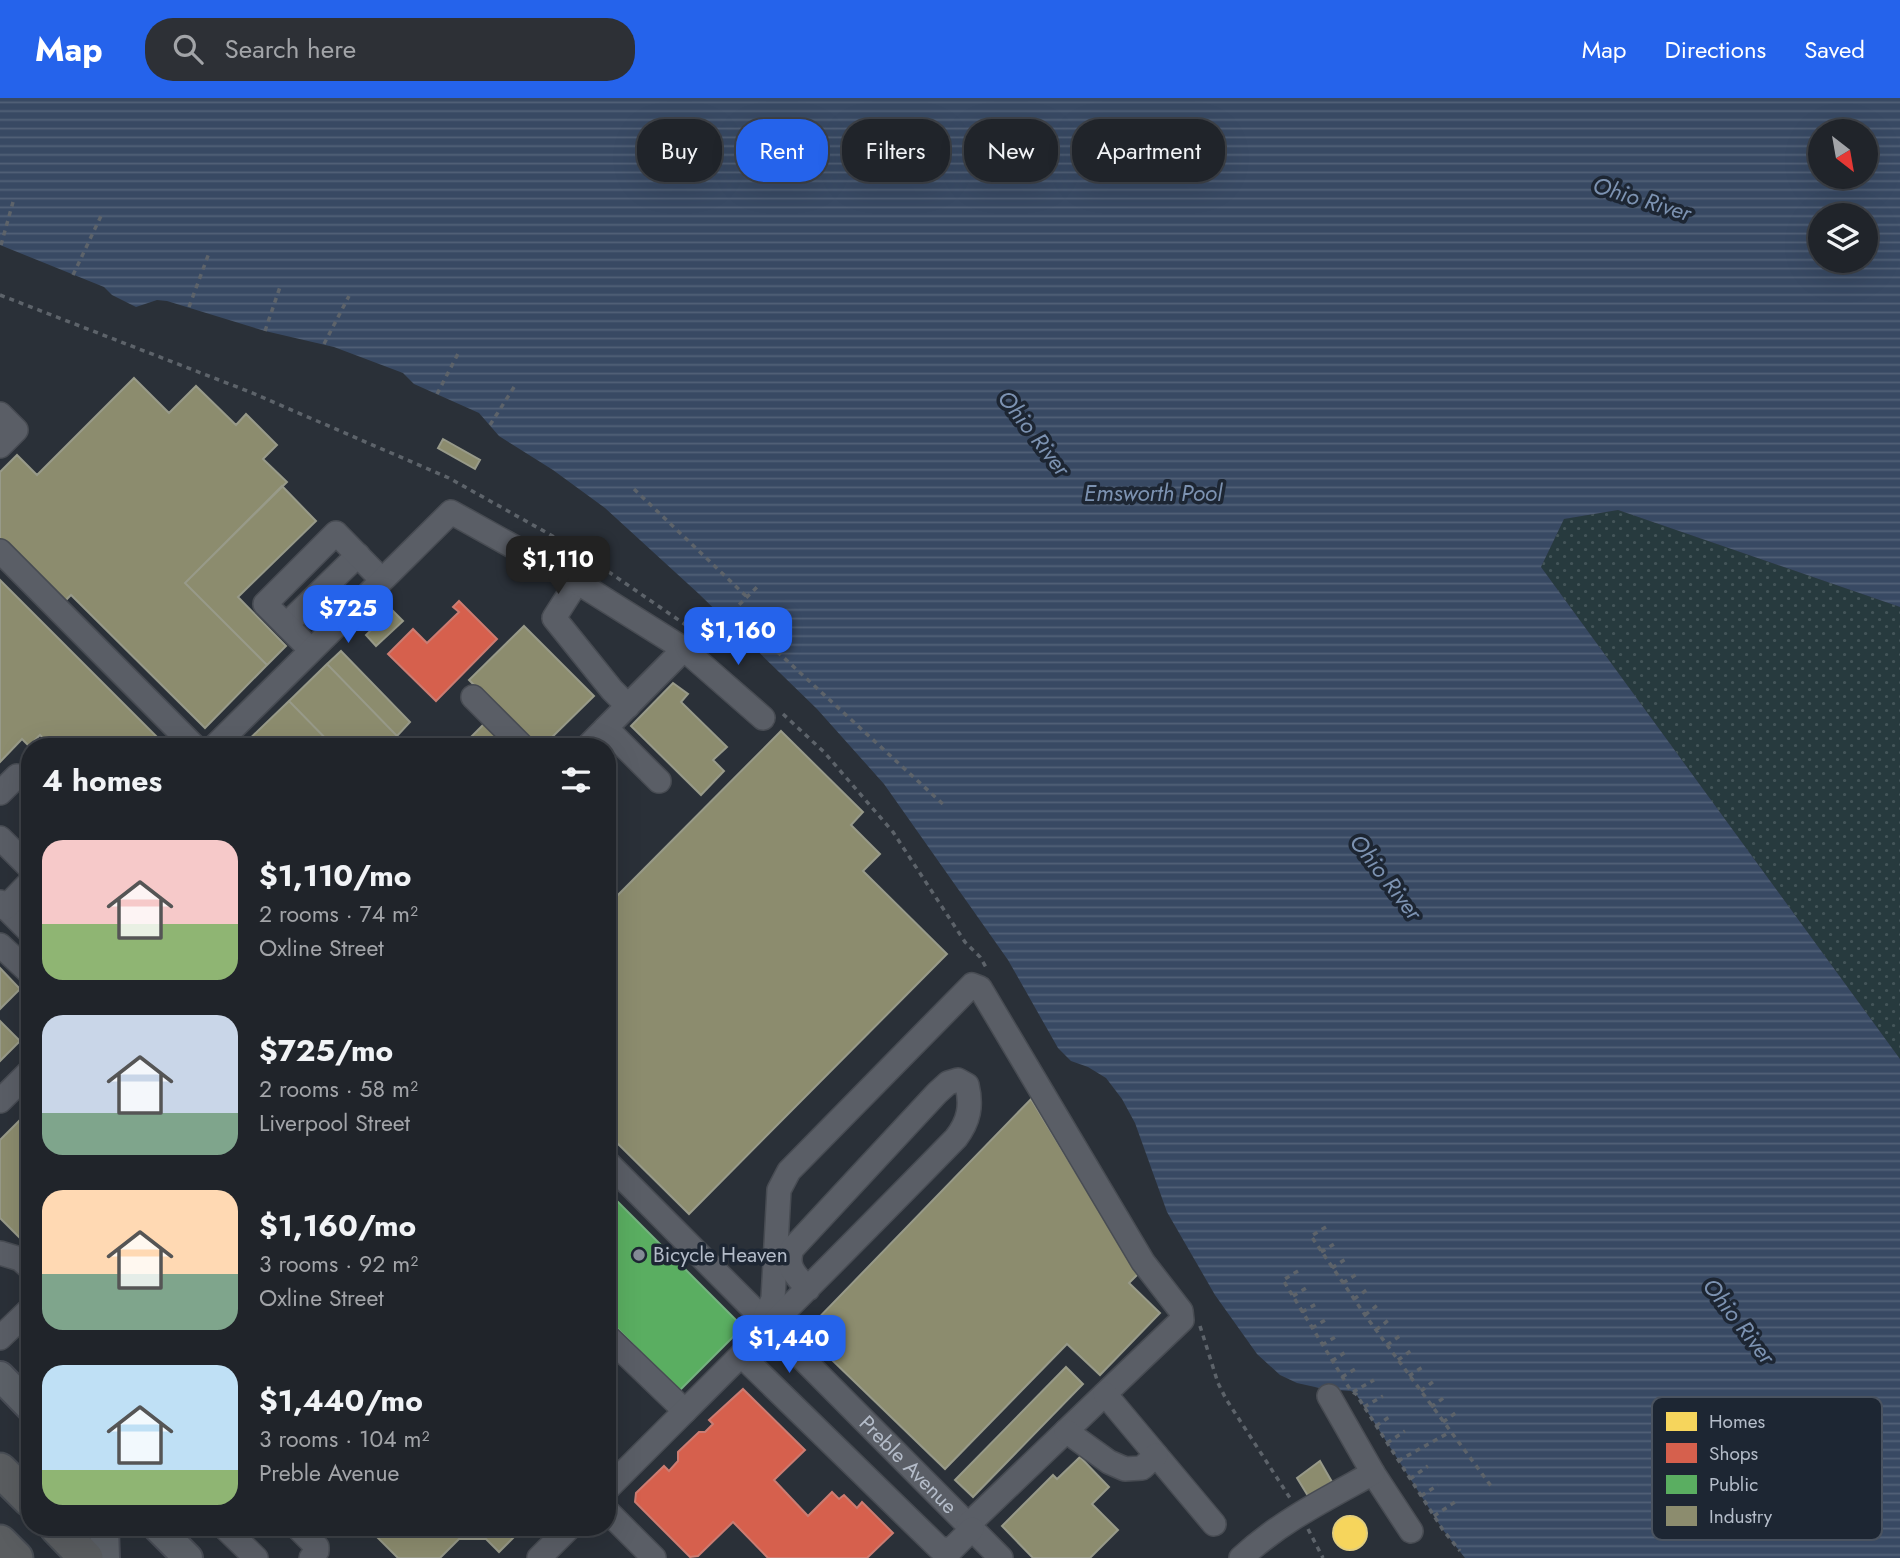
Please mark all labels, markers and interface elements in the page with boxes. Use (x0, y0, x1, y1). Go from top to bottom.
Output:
search box (145, 18, 635, 81)
text: Map (35, 26, 103, 73)
icon: search (169, 30, 207, 68)
text: Search here (225, 30, 356, 68)
text: Map (1582, 32, 1627, 67)
text: Directions (1665, 32, 1766, 67)
text: Saved (1804, 32, 1865, 67)
chip: Buy (637, 119, 722, 182)
chip: Rent (736, 119, 828, 182)
chip: Filters (842, 119, 950, 182)
chip: New (964, 119, 1058, 182)
chip: Apartment (1072, 119, 1225, 182)
north arrow (1808, 119, 1878, 189)
map controls (1808, 119, 1878, 273)
water label: Ohio River (1589, 168, 1697, 230)
button: layers (1808, 203, 1878, 273)
water label: Ohio River (989, 383, 1079, 484)
water label: Emsworth Pool (1084, 476, 1223, 510)
pin: $1,110 (501, 536, 615, 596)
text: $1,110 (522, 542, 594, 576)
pin: $725 (307, 586, 389, 645)
text: $725 (319, 591, 377, 625)
pin: $1,160 (681, 608, 795, 667)
text: $1,160 (700, 613, 776, 647)
text: 4 homes (42, 759, 162, 802)
icon: filters (557, 761, 595, 799)
water label: Ohio River (1341, 827, 1431, 928)
text: $1,110/mo (259, 854, 412, 897)
icon: home (98, 868, 182, 952)
text: 2 rooms · 74 m² (259, 897, 418, 931)
text: Oxline Street (259, 931, 384, 965)
text: $725/mo (259, 1029, 393, 1072)
icon: home (98, 1043, 182, 1127)
text: 2 rooms · 58 m² (259, 1072, 418, 1106)
text: Liverpool Street (259, 1106, 410, 1140)
text: $1,160/mo (259, 1204, 416, 1247)
icon: home (98, 1218, 182, 1302)
place label: Bicycle Heaven (653, 1240, 788, 1270)
text: 3 rooms · 92 m² (259, 1247, 418, 1281)
marker: Bicycle Heaven (631, 1247, 647, 1263)
water label: Ohio River (1694, 1271, 1784, 1372)
text: Oxline Street (259, 1281, 384, 1315)
pin: $1,440 (732, 1316, 846, 1375)
text: $1,440 (749, 1321, 829, 1355)
text: $1,440/mo (259, 1379, 423, 1422)
icon: home (98, 1393, 182, 1477)
legend (1652, 1397, 1882, 1540)
text: Homes (1709, 1408, 1766, 1435)
street label: Preble Avenue (852, 1409, 964, 1521)
text: 3 rooms · 104 m² (259, 1422, 429, 1456)
text: Shops (1709, 1440, 1759, 1467)
text: Preble Avenue (259, 1456, 399, 1490)
text: Public (1709, 1471, 1758, 1498)
text: Industry (1709, 1503, 1773, 1530)

